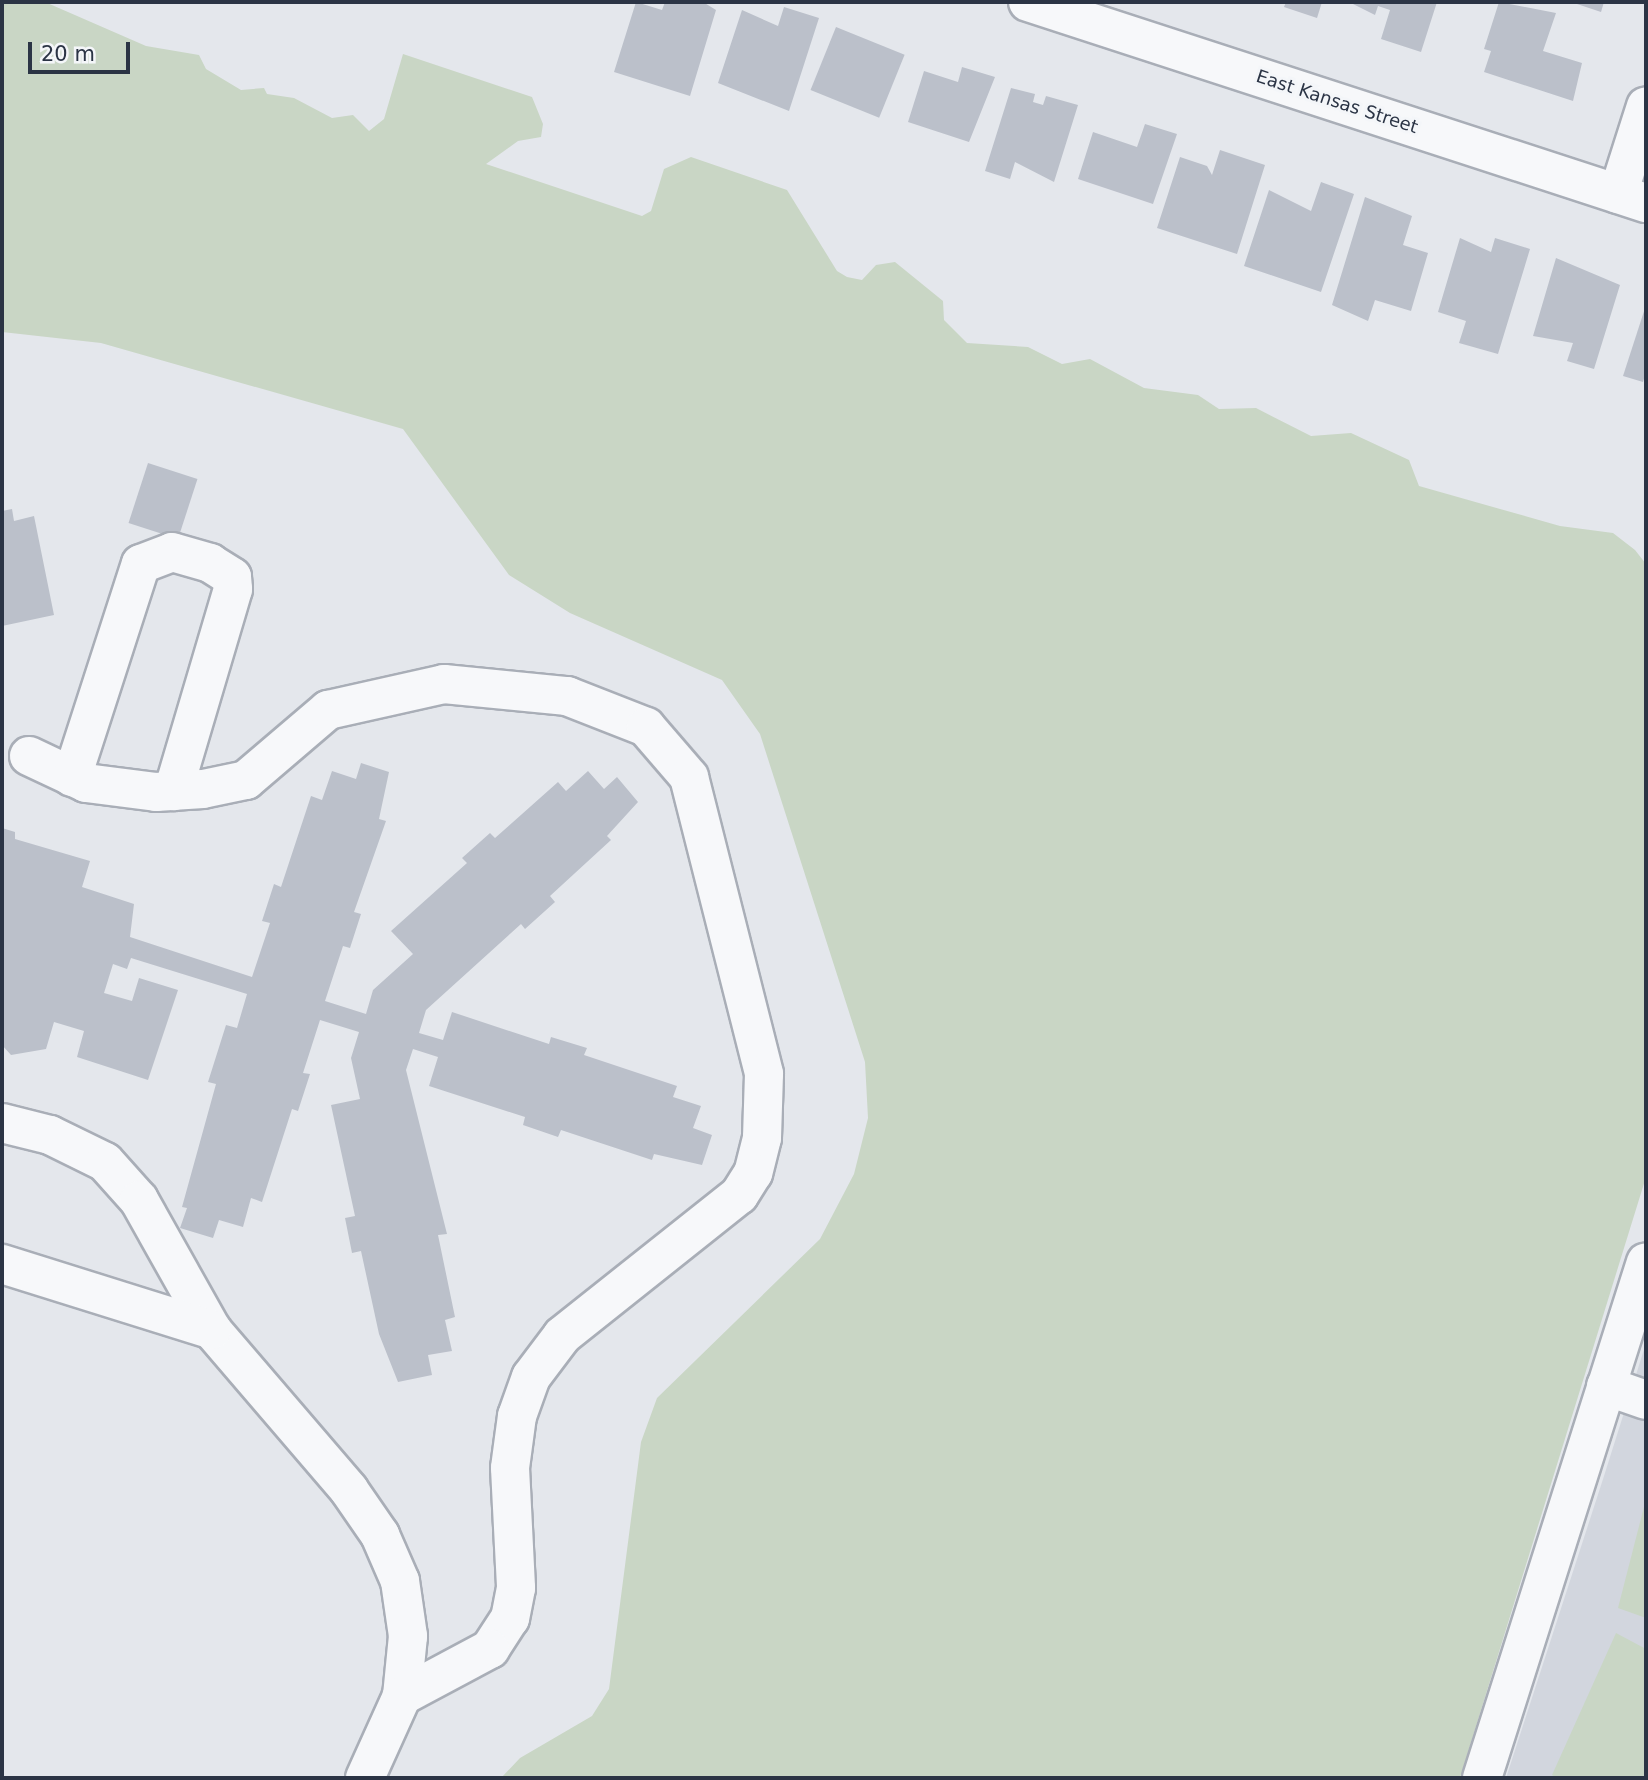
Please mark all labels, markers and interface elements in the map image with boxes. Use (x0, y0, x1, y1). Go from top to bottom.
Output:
scale bar (32, 28, 133, 72)
text: 20 m (41, 42, 95, 66)
street label: East Kansas Street (1253, 66, 1421, 138)

